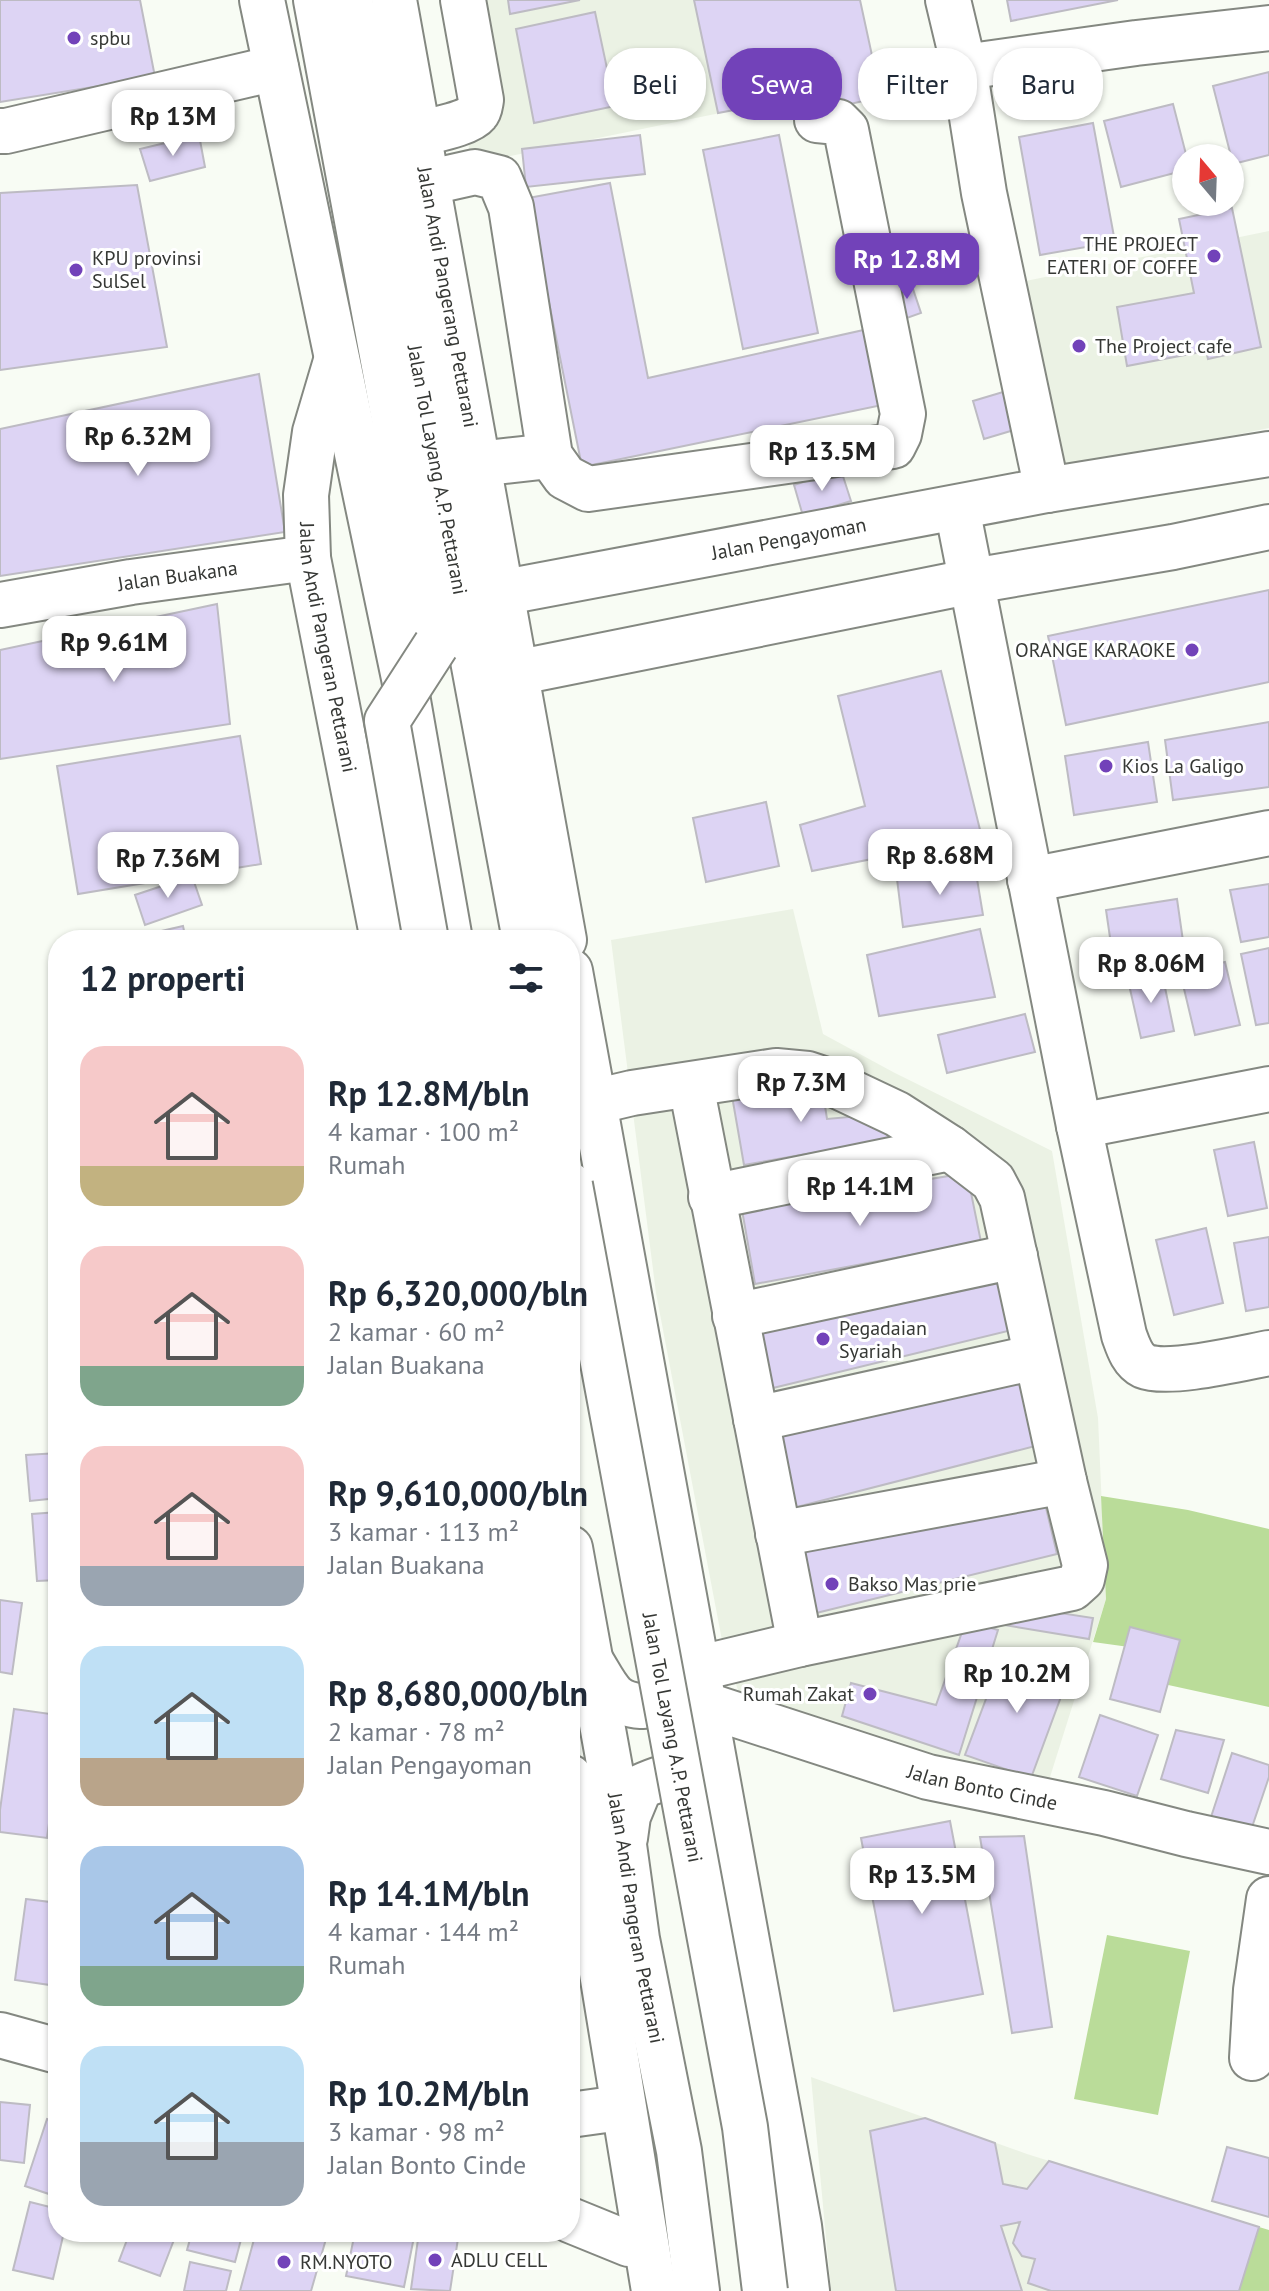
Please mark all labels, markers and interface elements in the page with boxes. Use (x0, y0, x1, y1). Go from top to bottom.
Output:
place label: spbu (90, 25, 131, 51)
marker: spbu (65, 29, 83, 47)
chip: Beli (604, 48, 706, 120)
chip: Sewa (722, 48, 842, 120)
chip: Filter (858, 48, 977, 120)
chip: Baru (993, 48, 1103, 120)
pin: Rp 13M (108, 90, 238, 158)
text: Rp 13M (130, 99, 216, 132)
north arrow (1172, 144, 1244, 216)
map controls (1172, 144, 1244, 216)
street label: Jalan Andi Pangerang Pettarani (411, 164, 484, 430)
place label: THE PROJECT EATERI OF COFFE (1047, 231, 1198, 280)
pin: Rp 12.8M (824, 233, 990, 301)
text: Rp 12.8M (853, 242, 961, 275)
place label: KPU provinsi SulSel (92, 245, 202, 294)
marker: THE PROJECT EATERI OF COFFE (1205, 247, 1223, 265)
marker: KPU provinsi SulSel (67, 261, 85, 279)
place label: The Project cafe (1095, 333, 1232, 359)
marker: The Project cafe (1070, 337, 1088, 355)
street label: Jalan Tol Layang A.P. Pettarani (401, 342, 473, 597)
pin: Rp 6.32M (55, 410, 221, 478)
text: Rp 6.32M (84, 419, 192, 452)
pin: Rp 13.5M (739, 425, 905, 493)
text: Rp 13.5M (768, 434, 876, 467)
street label: Jalan Pengayoman (708, 511, 868, 566)
street label: Jalan Andi Pangeran Pettarani (294, 521, 363, 775)
street label: Jalan Buakana (115, 555, 239, 597)
pin: Rp 9.61M (31, 616, 197, 684)
text: Rp 9.61M (60, 625, 168, 658)
place label: ORANGE KARAOKE (1015, 637, 1176, 663)
marker: ORANGE KARAOKE (1183, 641, 1201, 659)
place label: Kios La Galigo (1122, 753, 1244, 779)
marker: Kios La Galigo (1097, 757, 1115, 775)
pin: Rp 8.68M (857, 829, 1023, 897)
pin: Rp 7.36M (85, 832, 251, 900)
text: Rp 8.68M (886, 838, 994, 871)
text: Rp 7.36M (116, 841, 220, 874)
pin: Rp 8.06M (1068, 937, 1234, 1005)
text: Rp 8.06M (1097, 946, 1205, 979)
text: 12 properti (80, 956, 245, 1000)
icon: filters (504, 956, 548, 1000)
pin: Rp 7.3M (727, 1056, 875, 1124)
text: Rp 7.3M (756, 1065, 846, 1098)
text: Rp 12.8M/bln (328, 1071, 529, 1115)
icon: home (144, 1078, 240, 1174)
text: 4 kamar · 100 m² (328, 1115, 519, 1148)
text: Rumah (328, 1148, 405, 1181)
pin: Rp 14.1M (777, 1160, 943, 1228)
text: Rp 14.1M (806, 1169, 914, 1202)
text: Rp 6,320,000/bln (328, 1271, 588, 1315)
icon: home (144, 1278, 240, 1374)
text: 2 kamar · 60 m² (328, 1315, 505, 1348)
place label: Pegadaian Syariah (839, 1315, 927, 1364)
marker: Pegadaian Syariah (814, 1330, 832, 1348)
text: Jalan Buakana (328, 1348, 485, 1381)
text: Rp 9,610,000/bln (328, 1471, 588, 1515)
icon: home (144, 1478, 240, 1574)
text: 3 kamar · 113 m² (328, 1515, 519, 1548)
text: Jalan Buakana (328, 1548, 485, 1581)
place label: Bakso Mas prie (848, 1571, 976, 1597)
marker: Bakso Mas prie (823, 1575, 841, 1593)
street label: Jalan Tol Layang A.P. Pettarani (637, 1610, 709, 1865)
pin: Rp 10.2M (934, 1647, 1100, 1715)
text: Rp 10.2M (963, 1656, 1071, 1689)
text: Rp 8,680,000/bln (328, 1671, 588, 1715)
icon: home (144, 1678, 240, 1774)
place label: Rumah Zakat (743, 1681, 854, 1707)
marker: Rumah Zakat (861, 1685, 879, 1703)
text: 2 kamar · 78 m² (328, 1715, 505, 1748)
text: Jalan Pengayoman (328, 1748, 532, 1781)
street label: Jalan Bonto Cinde (903, 1758, 1060, 1816)
street label: Jalan Andi Pangeran Pettarani (602, 1790, 670, 2046)
pin: Rp 13.5M (839, 1848, 1005, 1916)
text: Rp 13.5M (868, 1857, 976, 1890)
text: Rp 14.1M/bln (328, 1871, 529, 1915)
icon: home (144, 1878, 240, 1974)
text: 4 kamar · 144 m² (328, 1915, 519, 1948)
text: Rumah (328, 1948, 405, 1981)
text: Rp 10.2M/bln (328, 2071, 529, 2115)
icon: home (144, 2078, 240, 2174)
text: 3 kamar · 98 m² (328, 2115, 505, 2148)
text: Jalan Bonto Cinde (328, 2148, 526, 2181)
place label: ADLU CELL (451, 2247, 547, 2273)
place label: RM.NYOTO (300, 2249, 392, 2275)
marker: ADLU CELL (426, 2251, 444, 2269)
marker: RM.NYOTO (275, 2253, 293, 2271)

